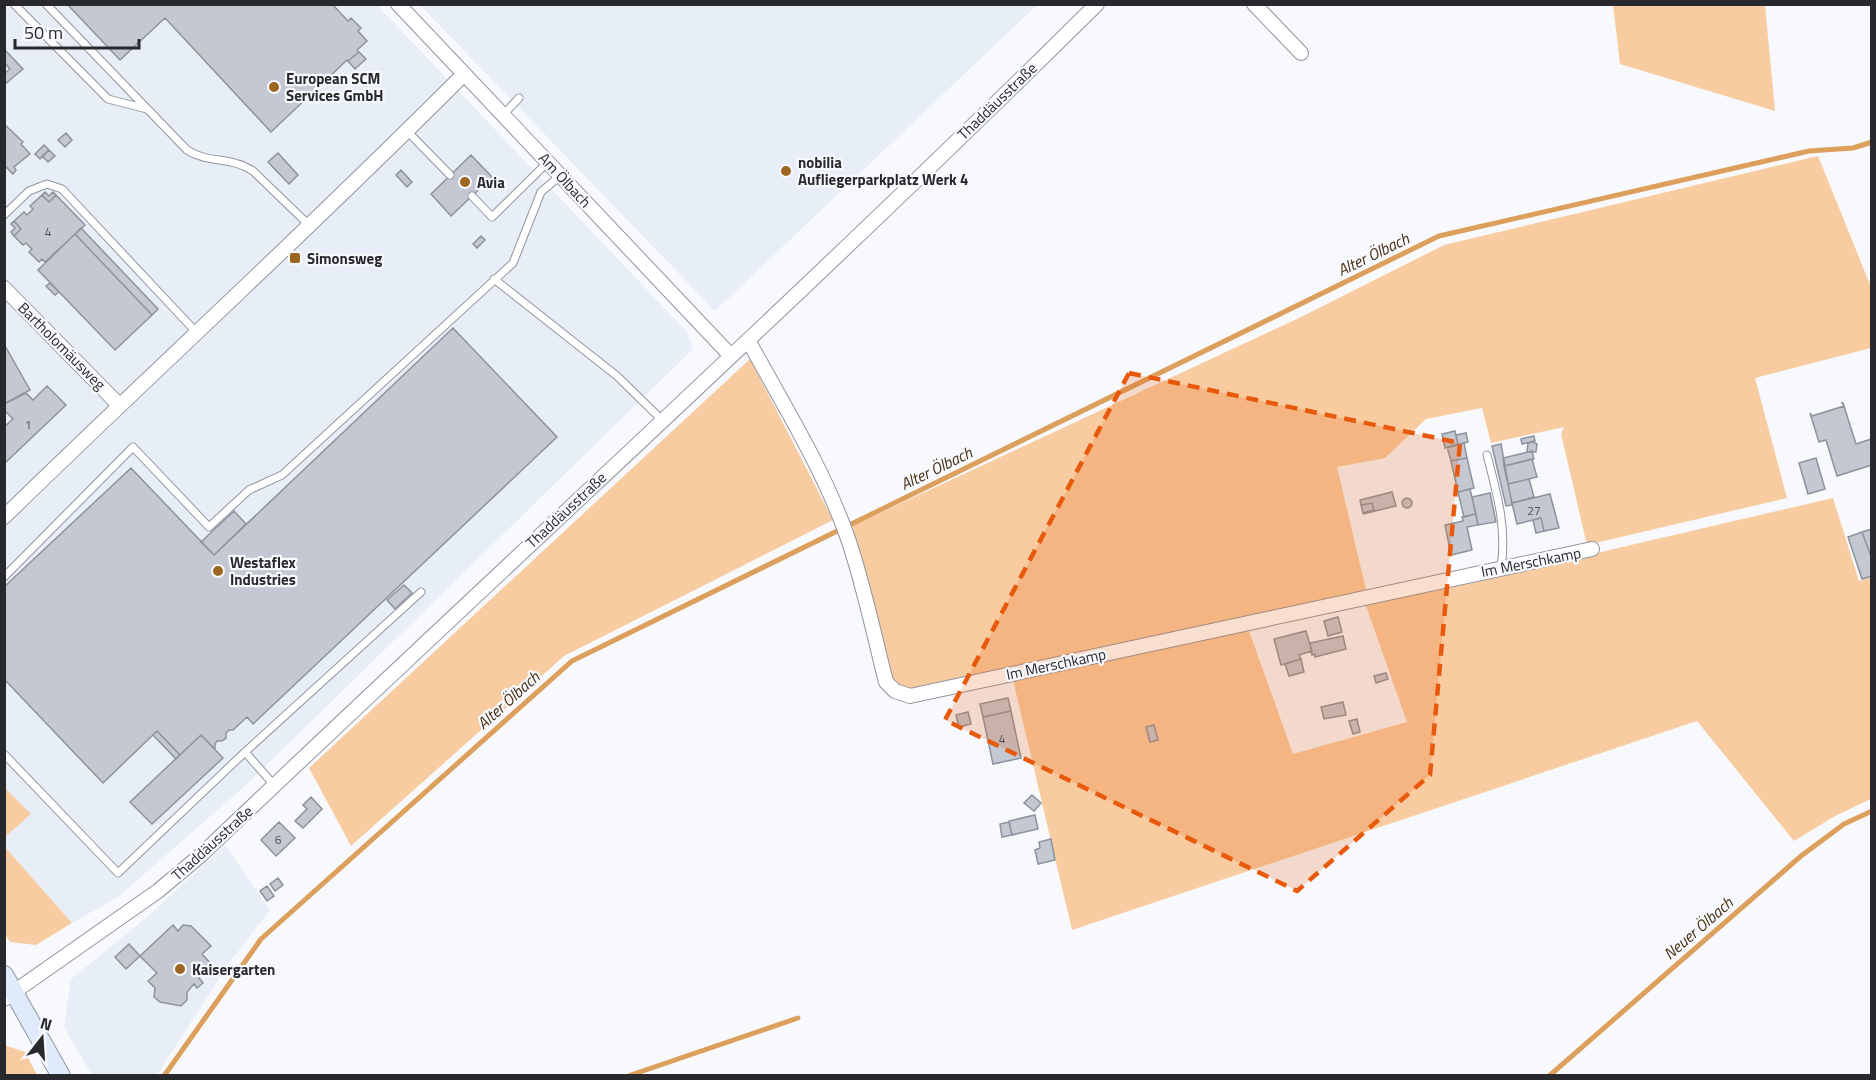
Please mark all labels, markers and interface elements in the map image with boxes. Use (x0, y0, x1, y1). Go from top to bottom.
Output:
scale bar (15, 12, 140, 50)
text: 50 m (24, 19, 63, 46)
street label: Thaddäusstraße (952, 57, 1042, 145)
place label: European SCM Services GmbH (286, 67, 383, 107)
marker: European SCM Services GmbH (267, 80, 281, 94)
street label: Am Ölbach (533, 147, 597, 213)
place label: nobilia Aufliegerparkplatz Werk 4 (798, 151, 968, 191)
marker: nobilia Aufliegerparkplatz Werk 4 (779, 164, 793, 178)
place label: Avia (477, 171, 505, 194)
marker: Avia (458, 175, 472, 189)
house number: 4 (45, 222, 52, 241)
water label: Alter Ölbach (1333, 226, 1414, 282)
place label: Simonsweg (307, 247, 382, 270)
marker: Simonsweg (288, 251, 302, 265)
street label: Bartholomäusweg (13, 297, 111, 395)
house number: 1 (25, 415, 31, 434)
water label: Alter Ölbach (896, 440, 977, 496)
street label: Thaddäusstraße (521, 466, 611, 554)
house number: 27 (1527, 501, 1541, 520)
street label: Im Merschkamp (1479, 541, 1583, 583)
place label: Westaflex Industries (230, 551, 296, 591)
marker: Westaflex Industries (211, 564, 225, 578)
street label: Im Merschkamp (1004, 642, 1108, 686)
water label: Alter Ölbach (471, 665, 546, 735)
house number: 4 (999, 729, 1006, 748)
street label: Thaddäusstraße (166, 800, 258, 886)
house number: 6 (275, 830, 282, 849)
water label: Neuer Ölbach (1658, 890, 1739, 965)
place label: Kaisergarten (192, 958, 275, 981)
marker: Kaisergarten (173, 962, 187, 976)
north arrow (12, 1008, 72, 1068)
text: N (38, 1011, 55, 1037)

